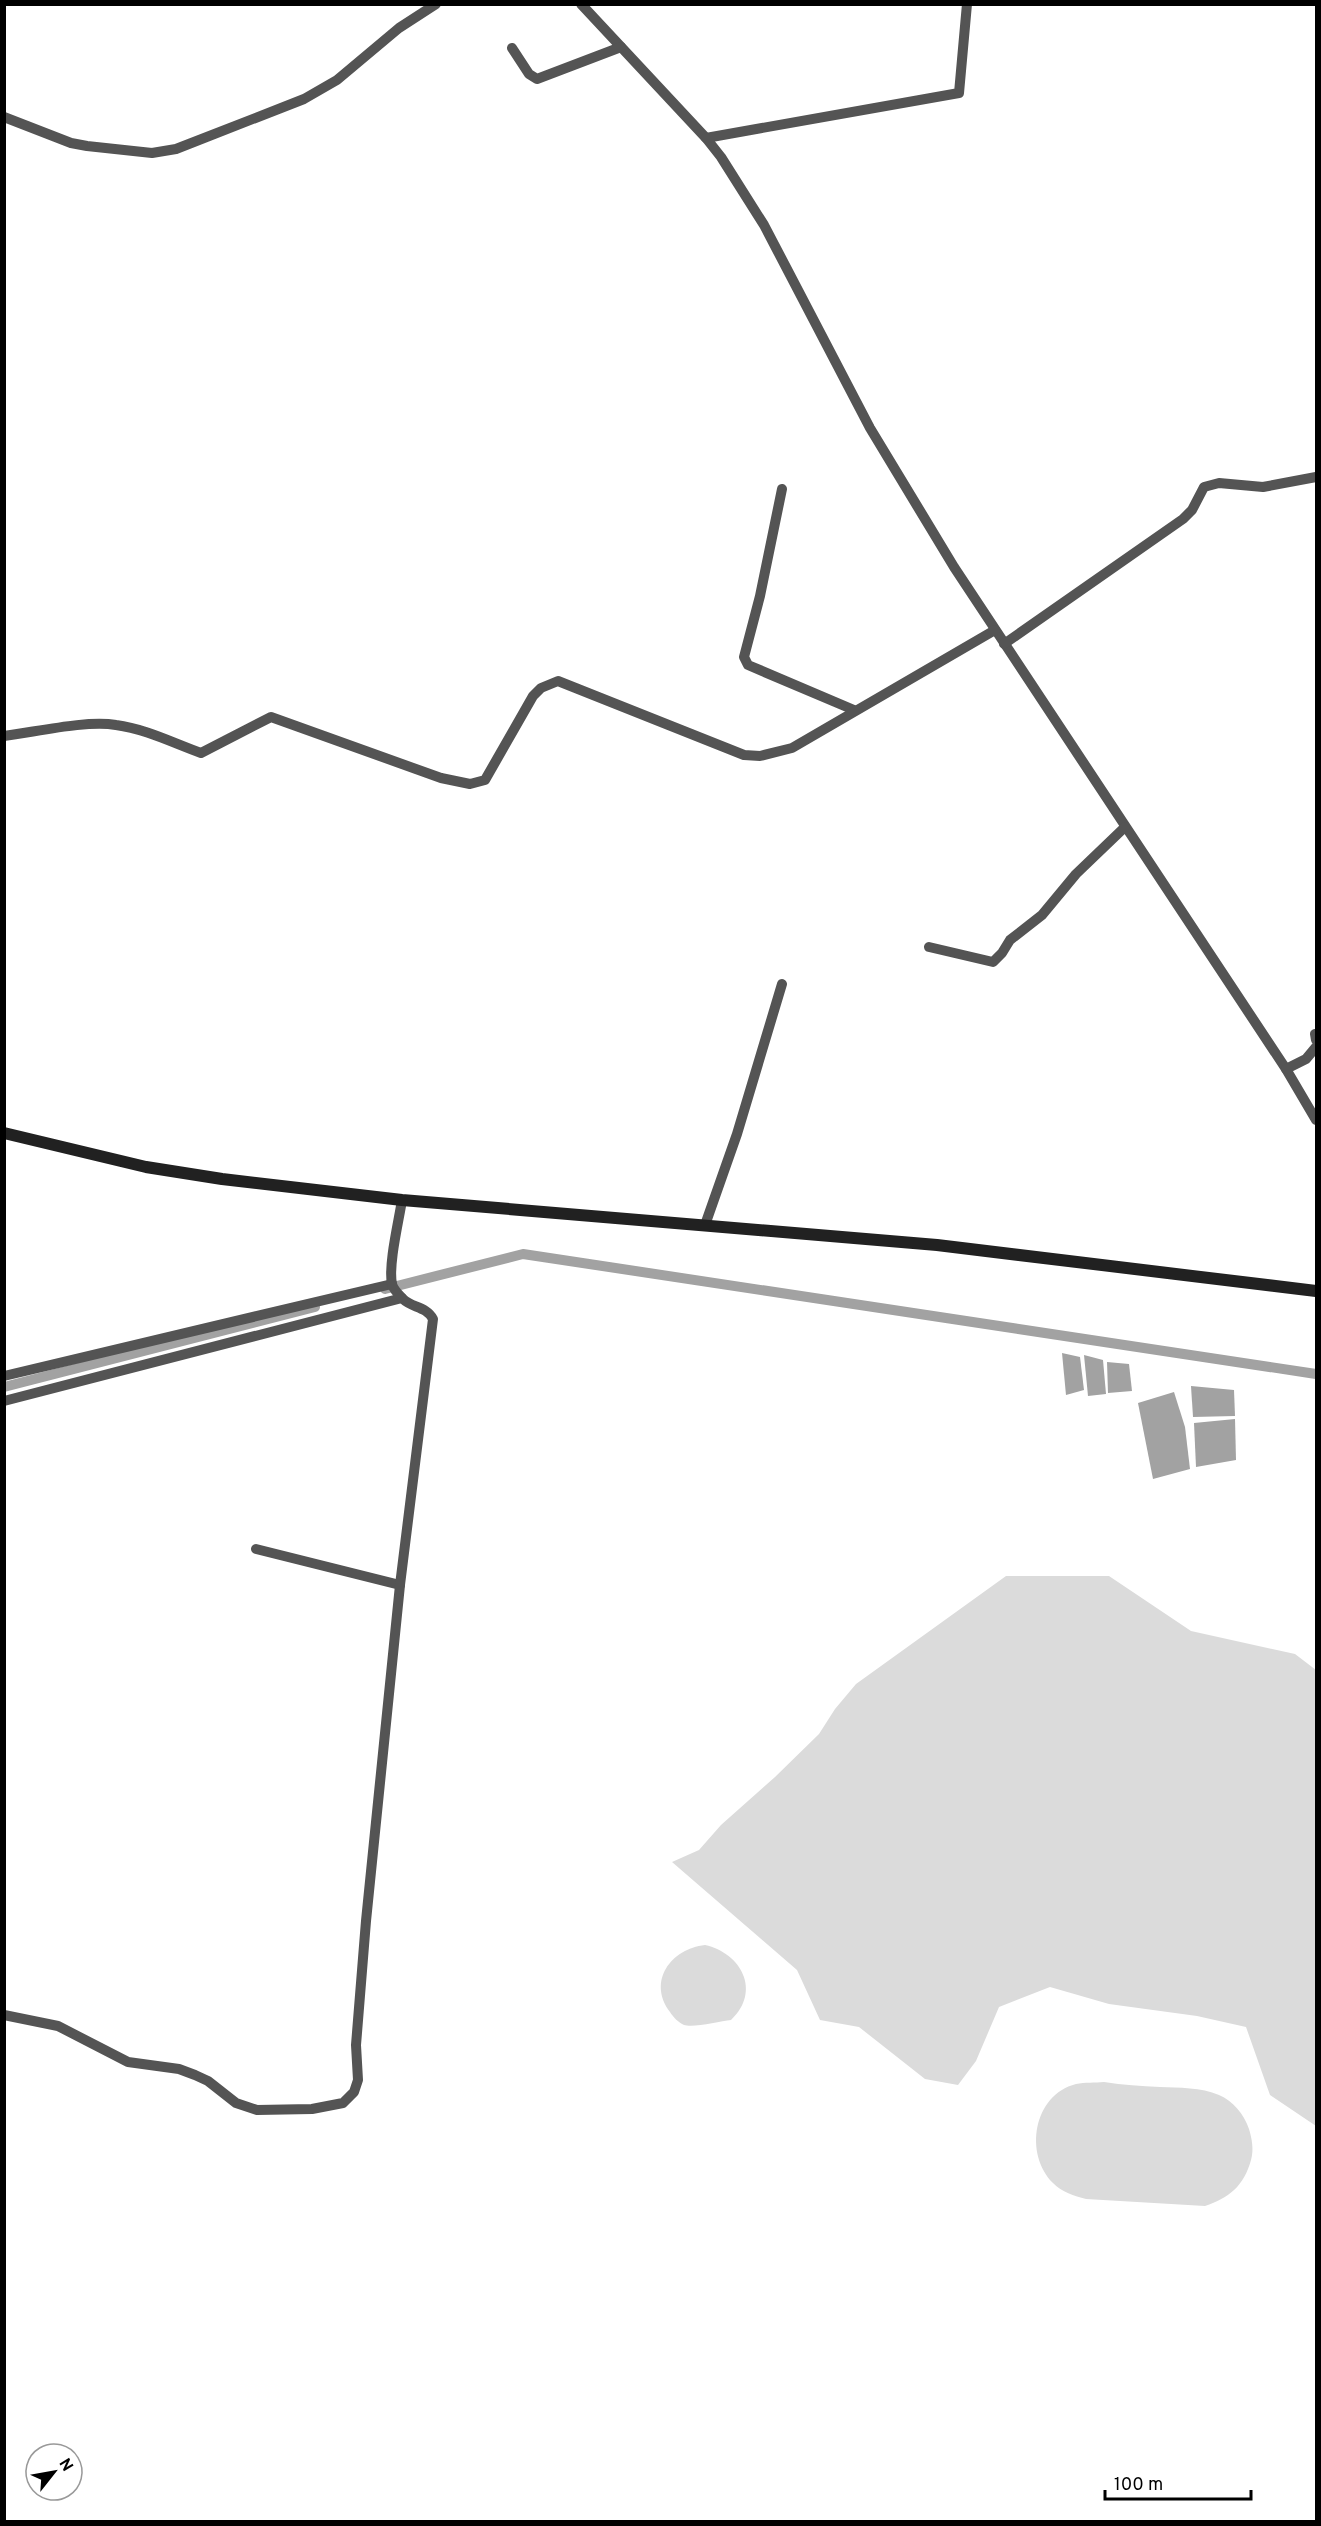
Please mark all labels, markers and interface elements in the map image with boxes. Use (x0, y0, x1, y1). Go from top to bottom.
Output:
north arrow (24, 2442, 84, 2502)
text: N (54, 2455, 77, 2475)
scale bar (1105, 2463, 1250, 2501)
text: 100 m (1114, 2474, 1163, 2497)

